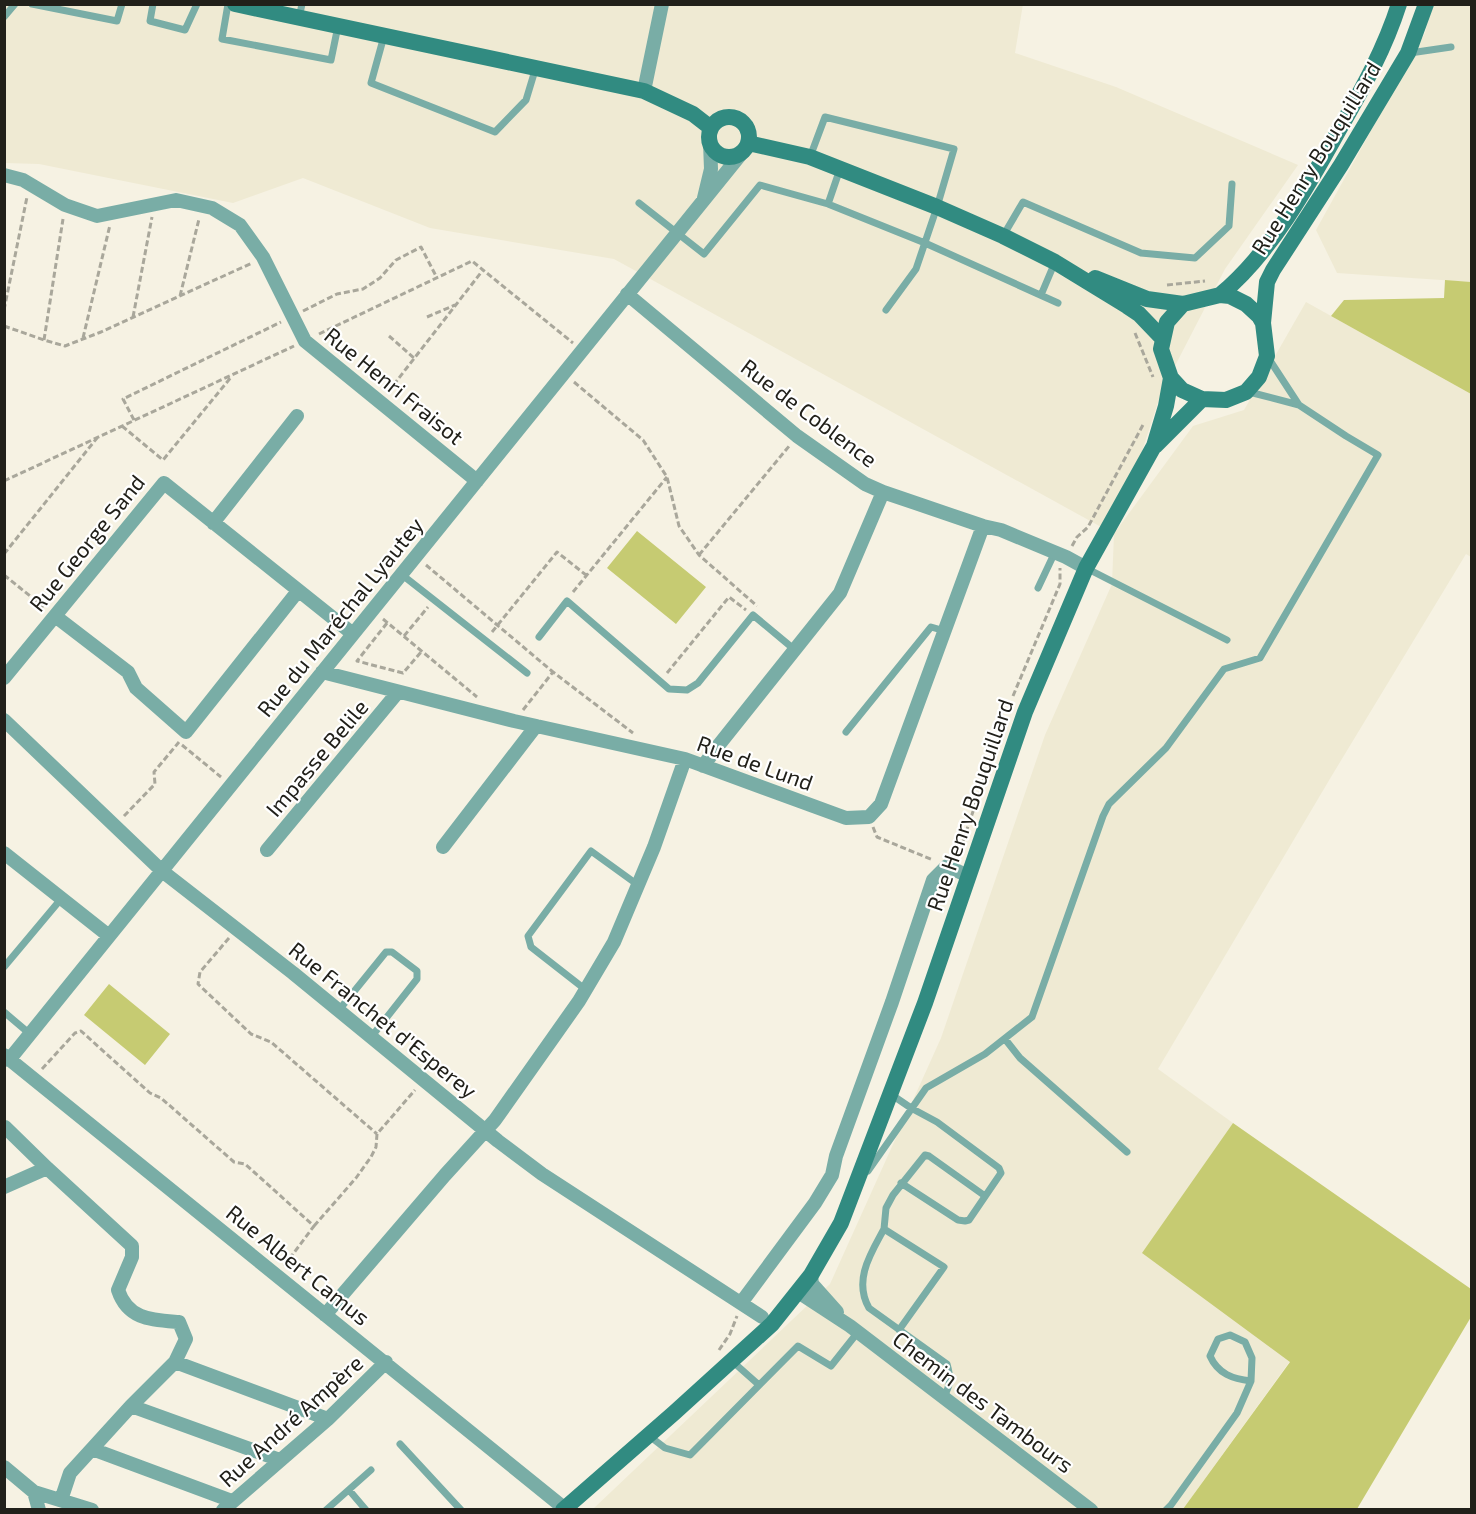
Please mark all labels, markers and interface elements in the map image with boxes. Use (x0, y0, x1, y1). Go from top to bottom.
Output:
street label: Rue Henry Bouquillard (1245, 56, 1385, 259)
street label: Rue Henri Fraisot (320, 321, 469, 449)
street label: Rue de Coblence (737, 353, 883, 472)
street label: Rue George Sand (23, 469, 149, 616)
street label: Rue du Maréchal Lyautey (251, 511, 428, 721)
street label: Impasse Belile (260, 694, 373, 821)
street label: Rue Henry Bouquillard (921, 695, 1018, 914)
street label: Rue de Lund (694, 729, 817, 795)
street label: Rue Franchet d'Esperey (285, 936, 483, 1103)
street label: Rue Albert Camus (222, 1199, 375, 1330)
street label: Chemin des Tambours (888, 1325, 1079, 1478)
street label: Rue André Ampère (213, 1349, 367, 1491)

